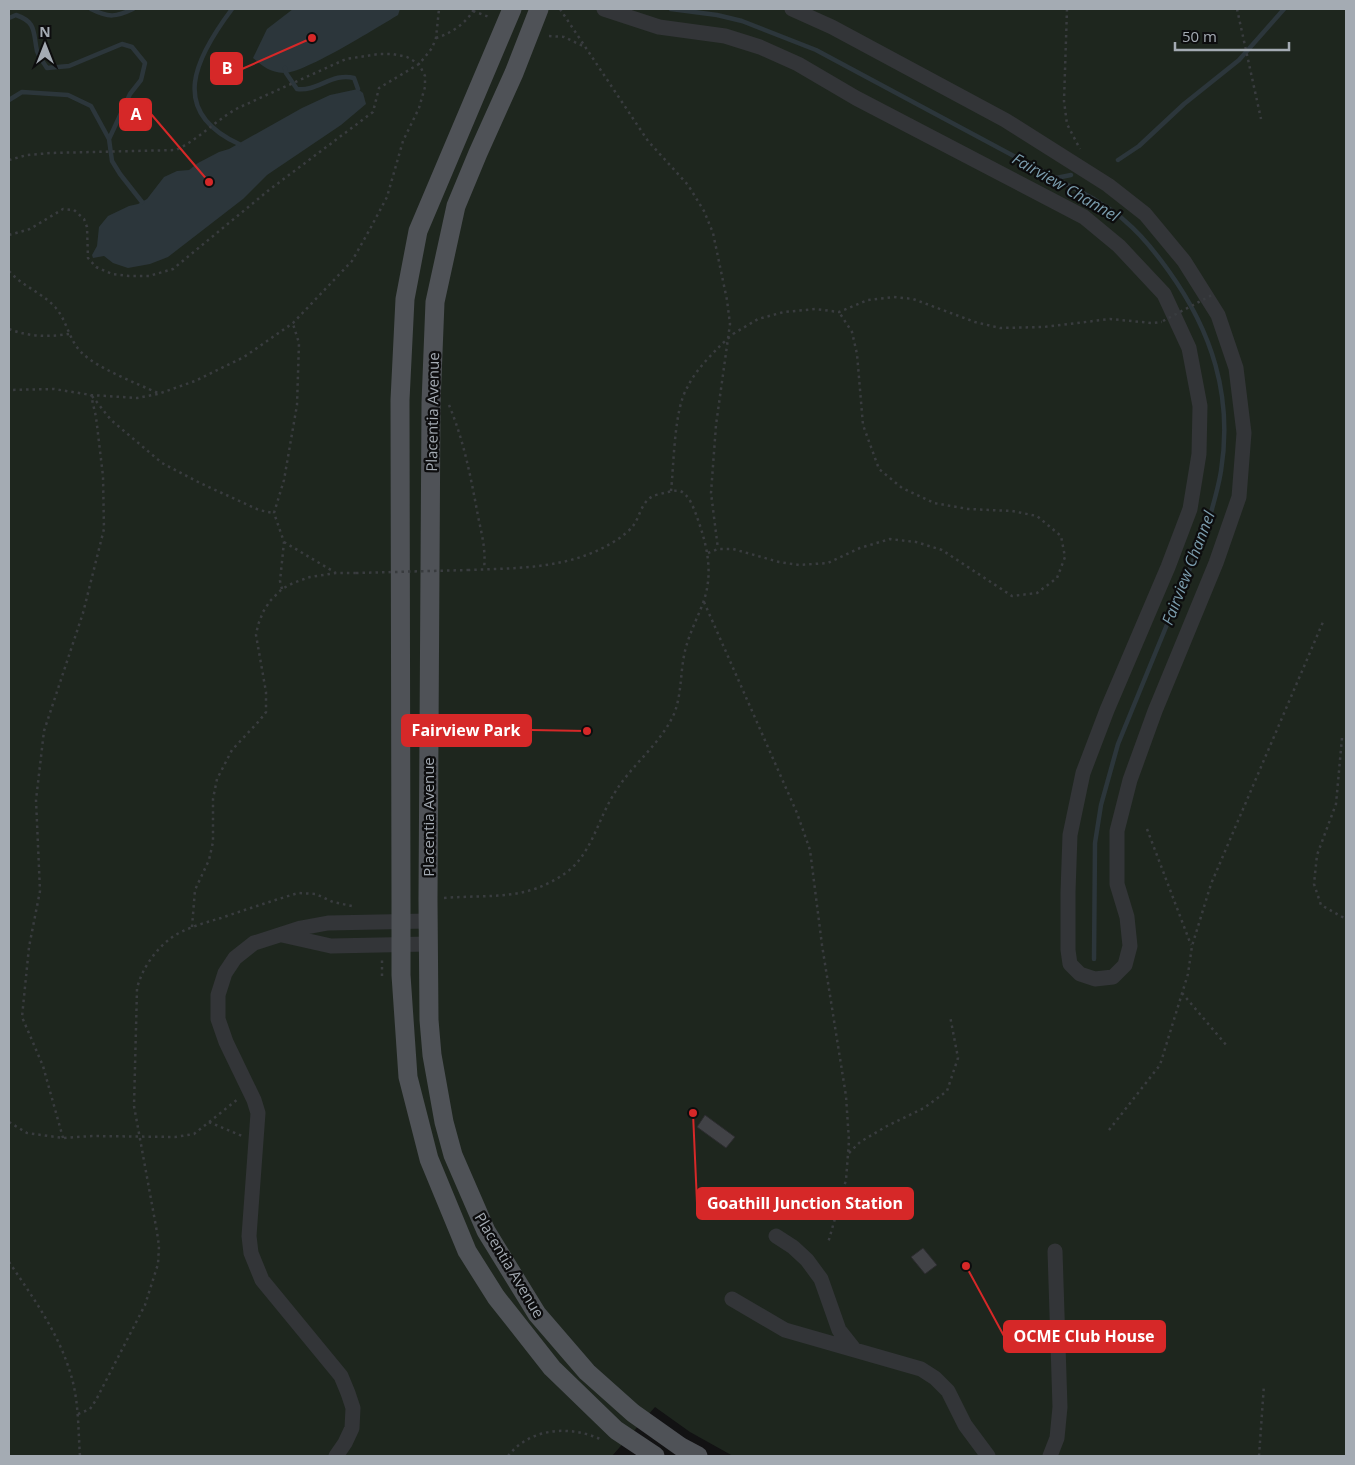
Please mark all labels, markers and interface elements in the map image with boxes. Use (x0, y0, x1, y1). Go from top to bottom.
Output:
north arrow (20, 20, 70, 70)
scale bar (1175, 20, 1289, 52)
text: N (39, 22, 51, 41)
text: 50 m (1182, 26, 1217, 46)
callout: B (211, 53, 242, 84)
text: B (222, 57, 232, 79)
callout: A (120, 99, 151, 130)
text: A (130, 103, 142, 125)
water label: Fairview Channel (1008, 147, 1124, 227)
street label: Placentia Avenue (421, 352, 443, 472)
water label: Fairview Channel (1156, 507, 1220, 628)
callout: Fairview Park (402, 715, 531, 746)
text: Fairview Park (412, 719, 520, 741)
street label: Placentia Avenue (418, 757, 438, 877)
callout: Goathill Junction Station (697, 1188, 913, 1219)
text: Goathill Junction Station (707, 1192, 903, 1214)
street label: Placentia Avenue (471, 1209, 549, 1321)
callout: OCME Club House (1004, 1321, 1165, 1352)
text: OCME Club House (1013, 1325, 1155, 1347)

